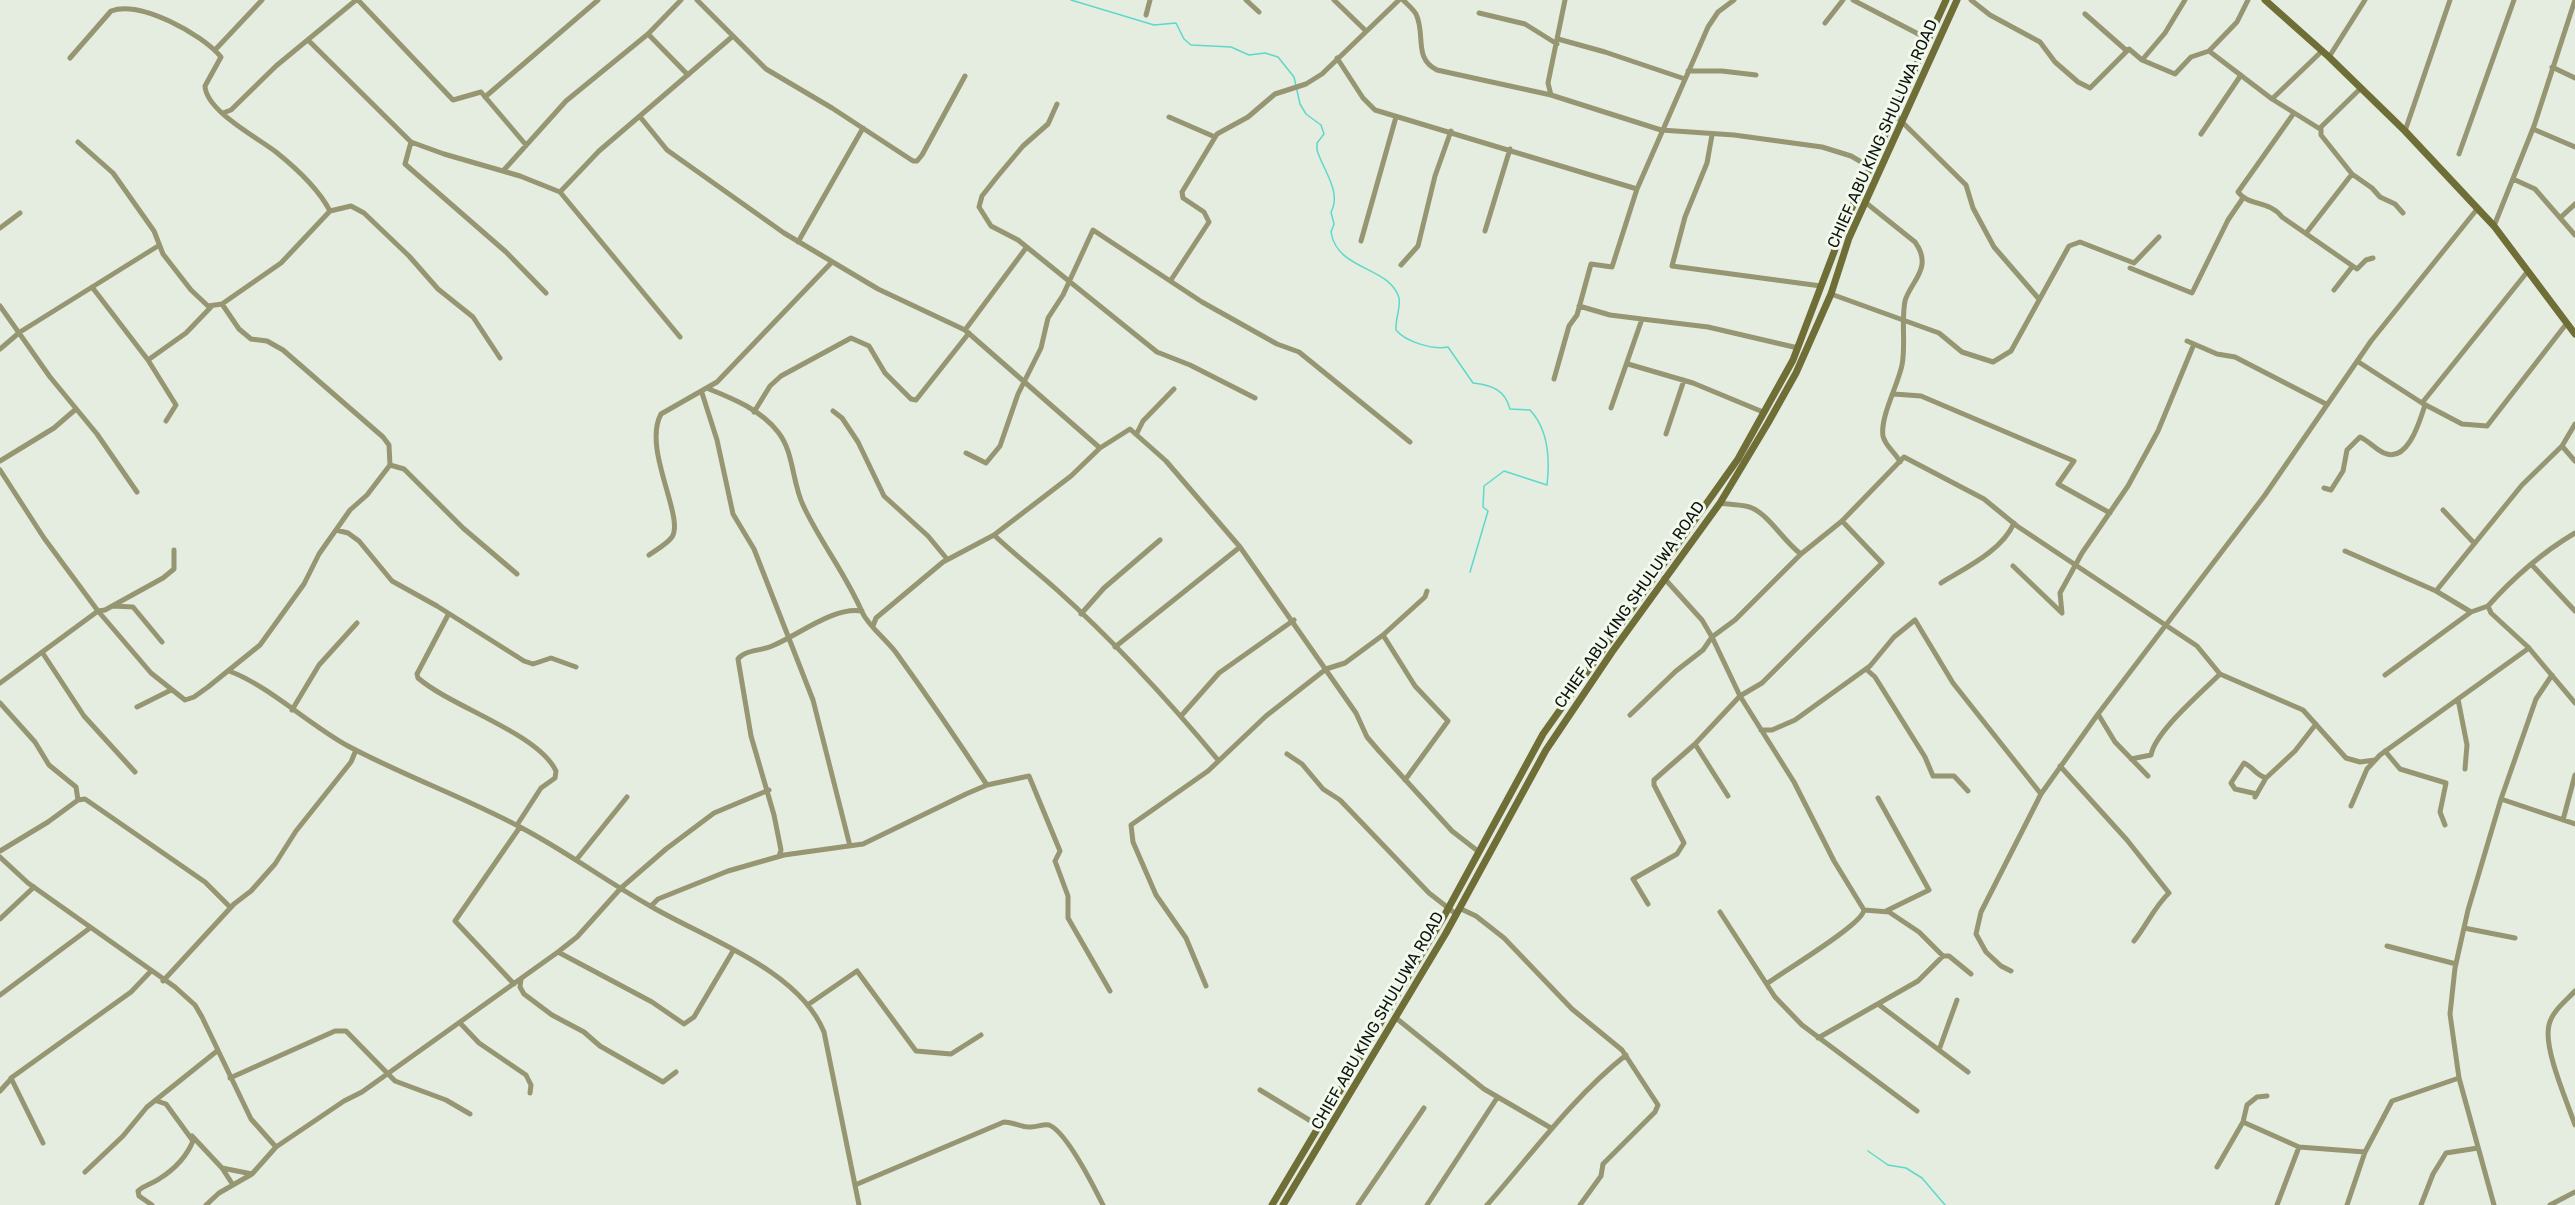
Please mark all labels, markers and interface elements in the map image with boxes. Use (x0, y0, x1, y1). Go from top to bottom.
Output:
street label: CHIEF ABU KING SHULUWA ROAD (1824, 17, 1942, 251)
street label: CHIEF ABU KING SHULUWA ROAD (1551, 498, 1709, 712)
street label: CHIEF ABU KING SHULUWA ROAD (1308, 909, 1448, 1133)

